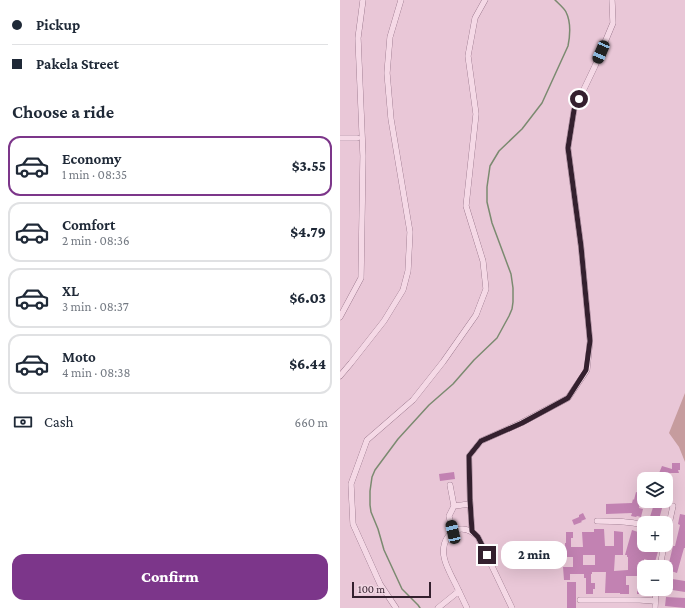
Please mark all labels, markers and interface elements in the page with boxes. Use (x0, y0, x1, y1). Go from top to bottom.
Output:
text: Pickup (36, 17, 80, 33)
car (591, 39, 611, 65)
text: Pakela Street (36, 56, 119, 72)
route start (570, 90, 588, 108)
text: Choose a ride (12, 102, 114, 122)
icon: car (14, 148, 50, 184)
text: Economy (62, 151, 121, 167)
text: $3.55 (292, 158, 326, 174)
text: 1 min · 08:35 (62, 167, 127, 182)
icon: car (14, 214, 50, 250)
text: Comfort (62, 217, 116, 233)
text: $4.79 (290, 224, 326, 240)
text: 2 min · 08:36 (62, 233, 130, 248)
icon: car (14, 280, 50, 316)
text: XL (62, 283, 79, 299)
text: $6.03 (289, 290, 326, 306)
text: 3 min · 08:37 (62, 299, 129, 314)
icon: car (14, 346, 50, 382)
text: Moto (62, 349, 96, 365)
text: $6.44 (289, 356, 326, 372)
text: 4 min · 08:38 (62, 365, 130, 380)
icon: cash (12, 411, 34, 433)
text: Cash (44, 414, 74, 430)
text: 660 m (295, 415, 328, 430)
map controls (637, 472, 673, 596)
button: layers (637, 472, 673, 508)
button: + (637, 516, 673, 552)
car (444, 519, 462, 545)
callout: 2 min (501, 541, 567, 569)
route end (478, 546, 496, 564)
text: 2 min (518, 547, 550, 562)
button: Confirm (12, 554, 328, 600)
button: − (637, 560, 673, 596)
scale bar (352, 580, 431, 599)
text: 100 m (358, 583, 385, 595)

